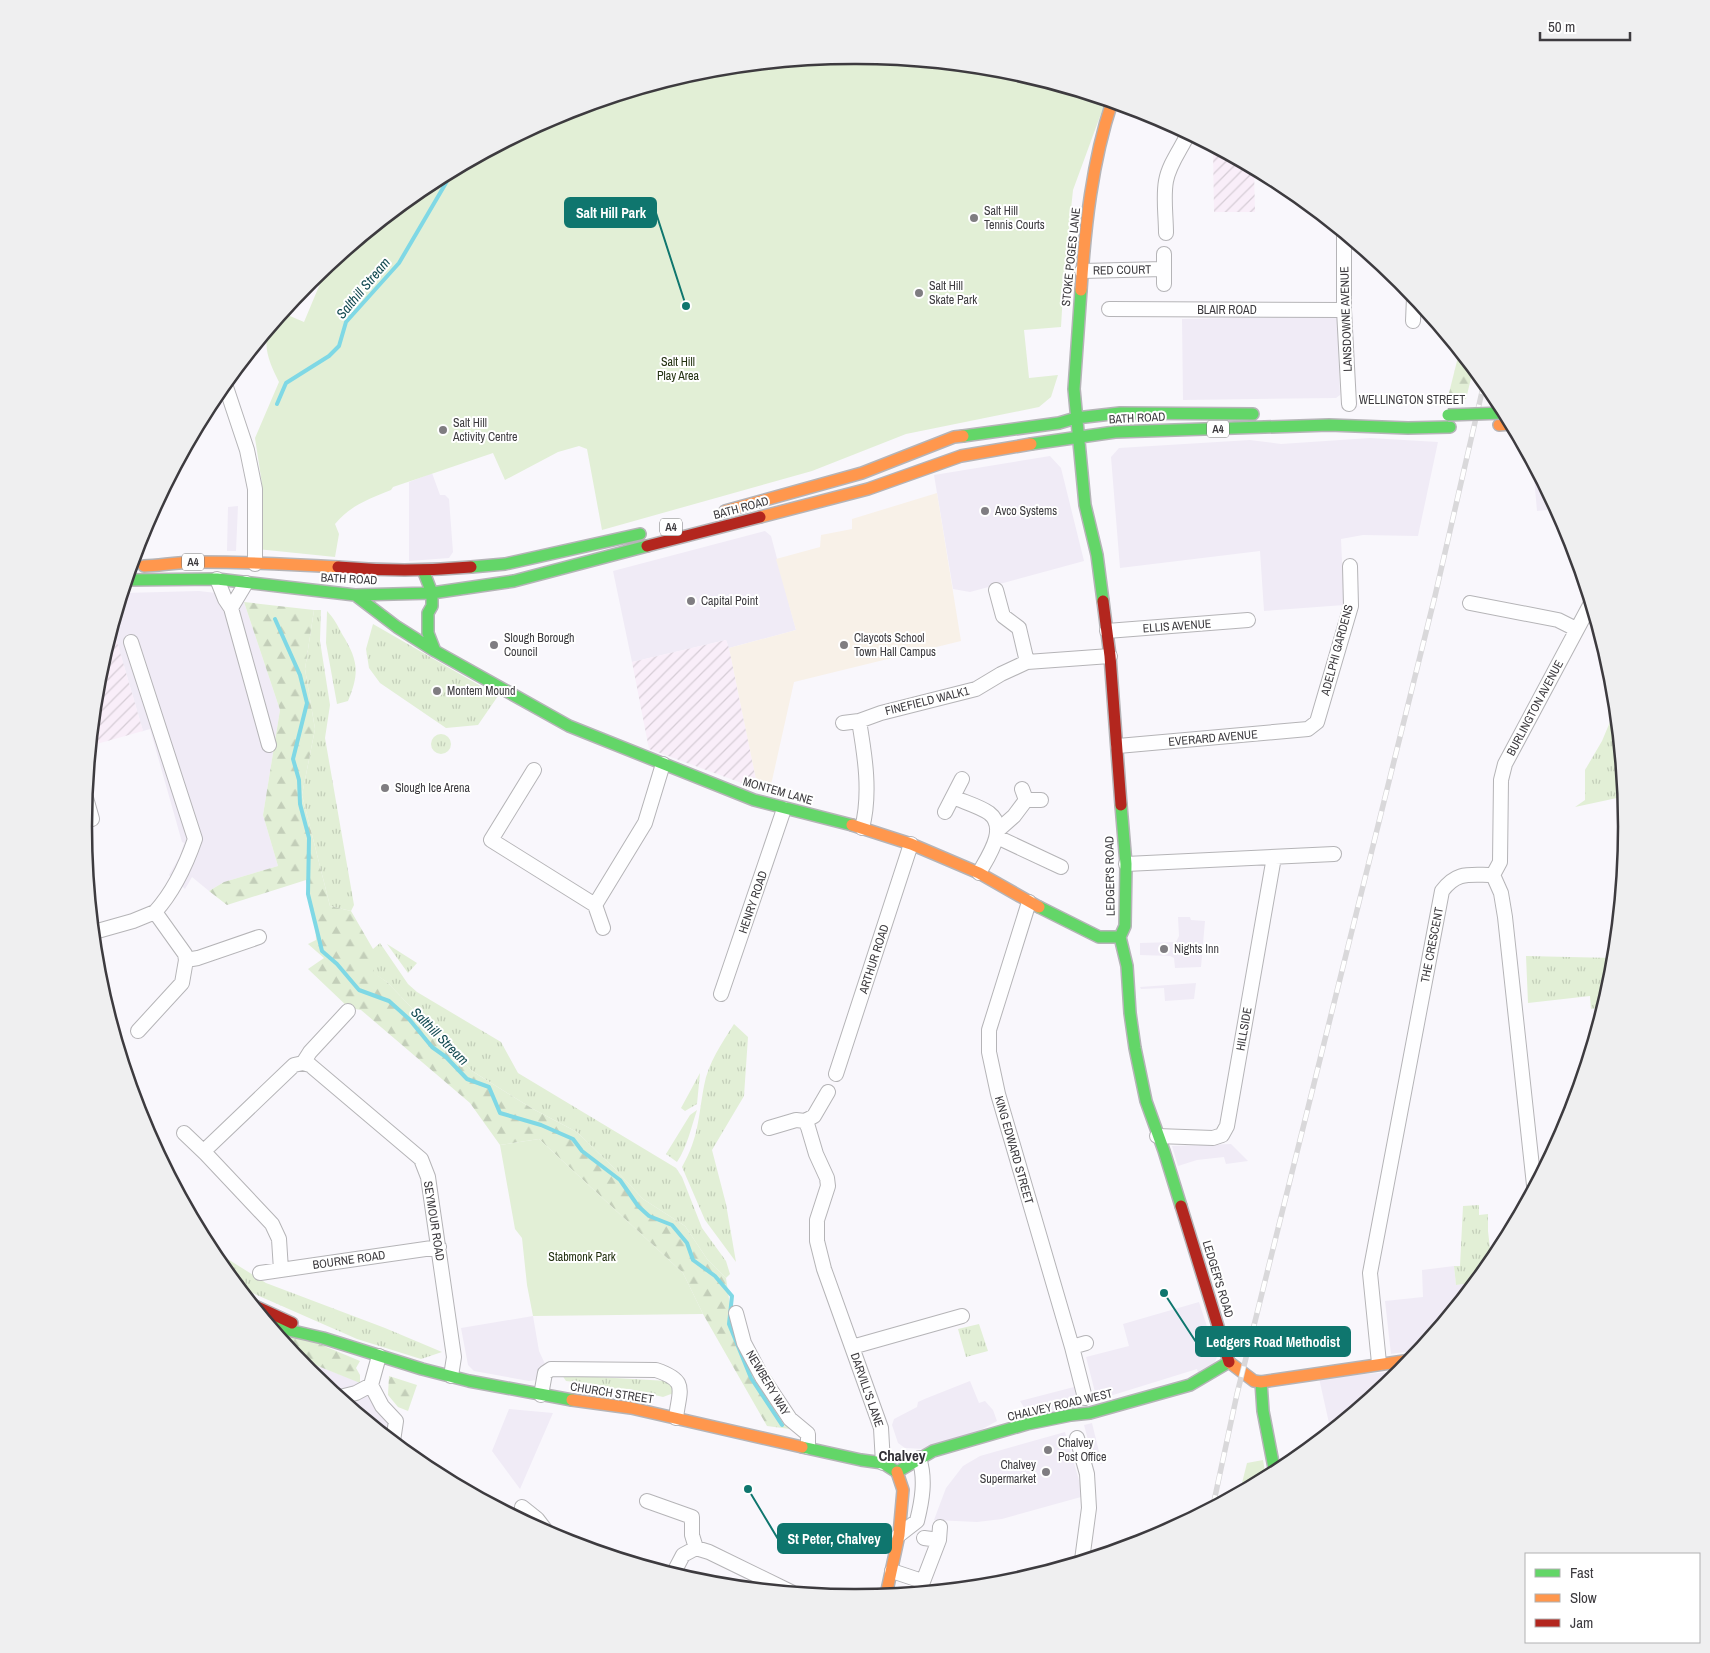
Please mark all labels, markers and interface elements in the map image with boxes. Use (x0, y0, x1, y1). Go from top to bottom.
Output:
scale bar (1540, 10, 1630, 42)
text: 50 m (1548, 16, 1575, 37)
callout: Salt Hill Park (565, 198, 656, 227)
place label: Salt Hill Tennis Courts (984, 203, 1045, 233)
text: Salt Hill Park (576, 204, 647, 222)
street label: STOKE POGES LANE (1058, 207, 1084, 307)
marker: Salt Hill Tennis Courts (968, 212, 980, 224)
water label: Salthill Stream (332, 254, 394, 322)
street label: RED COURT (1093, 261, 1151, 279)
street label: LANSDOWNE AVENUE (1336, 266, 1356, 372)
place label: Salt Hill Skate Park (929, 278, 977, 308)
marker: Salt Hill Skate Park (913, 287, 925, 299)
street label: BLAIR ROAD (1197, 302, 1257, 318)
park label: Salt Hill Play Area (657, 354, 700, 384)
street label: WELLINGTON STREET (1359, 392, 1465, 408)
street label: BATH ROAD (1108, 409, 1166, 427)
place label: Salt Hill Activity Centre (452, 415, 518, 445)
road number: A4 (1207, 420, 1229, 438)
marker: Salt Hill Activity Centre (437, 424, 449, 436)
street label: BATH ROAD (712, 493, 770, 523)
place label: Avco Systems (994, 503, 1057, 519)
marker: Avco Systems (979, 505, 991, 517)
road number: A4 (660, 518, 682, 536)
road number: A4 (182, 554, 204, 570)
street label: BATH ROAD (320, 570, 378, 588)
place label: Capital Point (701, 593, 758, 609)
marker: Capital Point (685, 595, 697, 607)
street label: ADELPHI GARDENS (1317, 602, 1357, 698)
street label: ELLIS AVENUE (1142, 616, 1212, 636)
place label: Slough Borough Council (504, 630, 575, 660)
place label: Claycots School Town Hall Campus (854, 630, 936, 660)
marker: Slough Borough Council (488, 639, 500, 651)
marker: Claycots School Town Hall Campus (838, 639, 850, 651)
street label: BURLINGTON AVENUE (1503, 657, 1567, 759)
place label: Montem Mound (447, 683, 515, 699)
street label: FINEFIELD WALK1 (883, 683, 971, 719)
marker: Montem Mound (431, 685, 443, 697)
street label: EVERARD AVENUE (1168, 726, 1258, 750)
street label: MONTEM LANE (741, 773, 815, 809)
place label: Slough Ice Arena (395, 780, 470, 796)
marker: Slough Ice Arena (379, 782, 391, 794)
street label: LEDGER'S ROAD (1101, 836, 1119, 916)
street label: HENRY ROAD (735, 869, 771, 935)
street label: THE CRESCENT (1417, 906, 1447, 984)
street label: ARTHUR ROAD (855, 922, 893, 997)
place label: Nights Inn (1174, 941, 1219, 957)
marker: Nights Inn (1158, 943, 1170, 955)
water label: Salthill Stream (407, 1003, 473, 1069)
street label: HILLSIDE (1232, 1006, 1256, 1052)
street label: KING EDWARD STREET (991, 1094, 1037, 1206)
street label: SEYMOUR ROAD (420, 1180, 448, 1262)
street label: LEDGER'S ROAD (1199, 1238, 1237, 1320)
street label: BOURNE ROAD (312, 1247, 386, 1273)
park label: Stabmonk Park (548, 1249, 616, 1265)
callout: Ledgers Road Methodist (1196, 1327, 1350, 1356)
text: Ledgers Road Methodist (1206, 1333, 1340, 1351)
street label: NEWBERY WAY (742, 1347, 794, 1419)
street label: DARVILL'S LANE (847, 1351, 887, 1429)
street label: CHURCH STREET (569, 1379, 655, 1407)
street label: CHALVEY ROAD WEST (1006, 1385, 1114, 1425)
place label: Chalvey Post Office (1058, 1435, 1107, 1465)
marker: Chalvey Post Office (1042, 1444, 1054, 1456)
district label: Chalvey (878, 1445, 926, 1466)
place label: Chalvey Supermarket (980, 1457, 1036, 1487)
marker: Chalvey Supermarket (1040, 1466, 1052, 1478)
callout: St Peter, Chalvey (778, 1524, 891, 1553)
text: St Peter, Chalvey (787, 1530, 881, 1548)
legend (1525, 1553, 1700, 1643)
text: Fast (1570, 1562, 1594, 1583)
text: Slow (1570, 1587, 1597, 1608)
text: Jam (1570, 1612, 1593, 1633)

